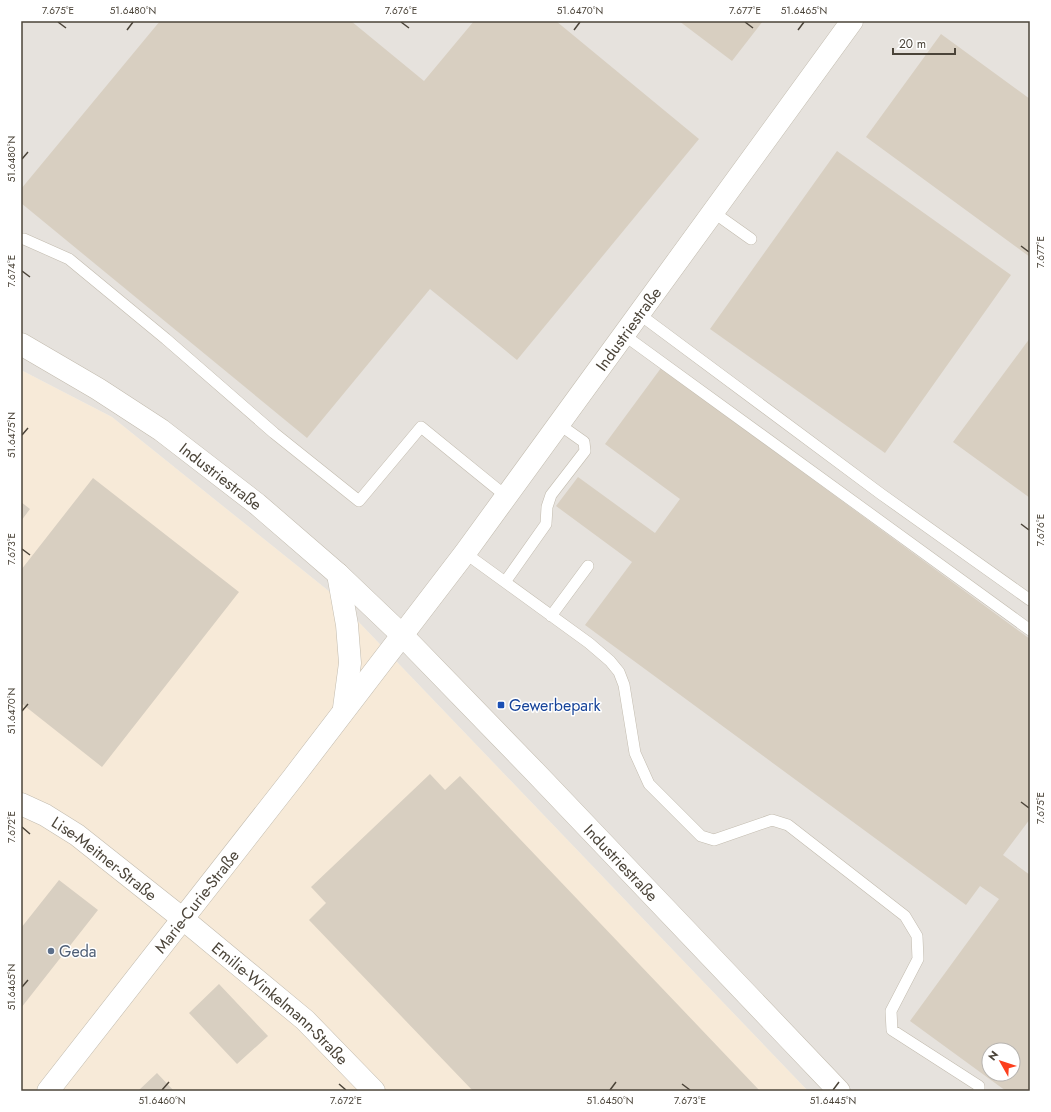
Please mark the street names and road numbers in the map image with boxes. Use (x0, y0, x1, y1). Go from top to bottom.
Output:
street label: Industriestraße (590, 282, 667, 376)
street label: Industriestraße (174, 437, 267, 516)
street label: Lise-Meitner-Straße (47, 811, 162, 906)
street label: Industriestraße (578, 819, 663, 907)
street label: Marie-Curie-Straße (149, 845, 245, 958)
street label: Emilie-Winkelmann-Straße (207, 937, 353, 1070)

